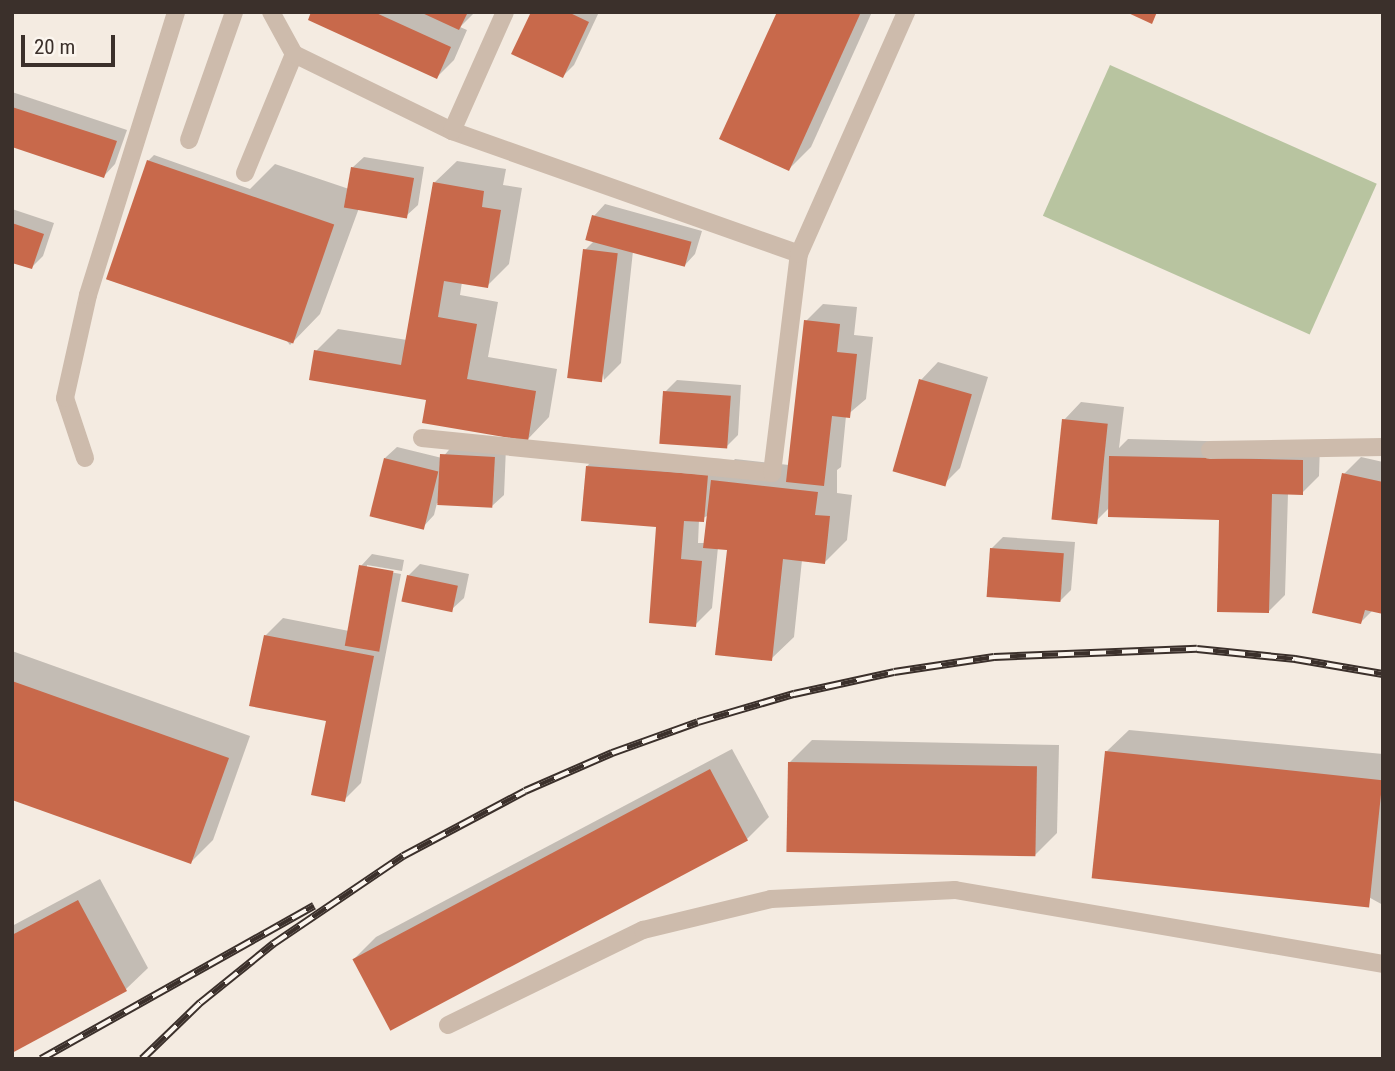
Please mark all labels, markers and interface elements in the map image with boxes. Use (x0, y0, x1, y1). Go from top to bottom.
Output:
scale bar (24, 21, 119, 65)
text: 20 m (34, 35, 75, 59)

